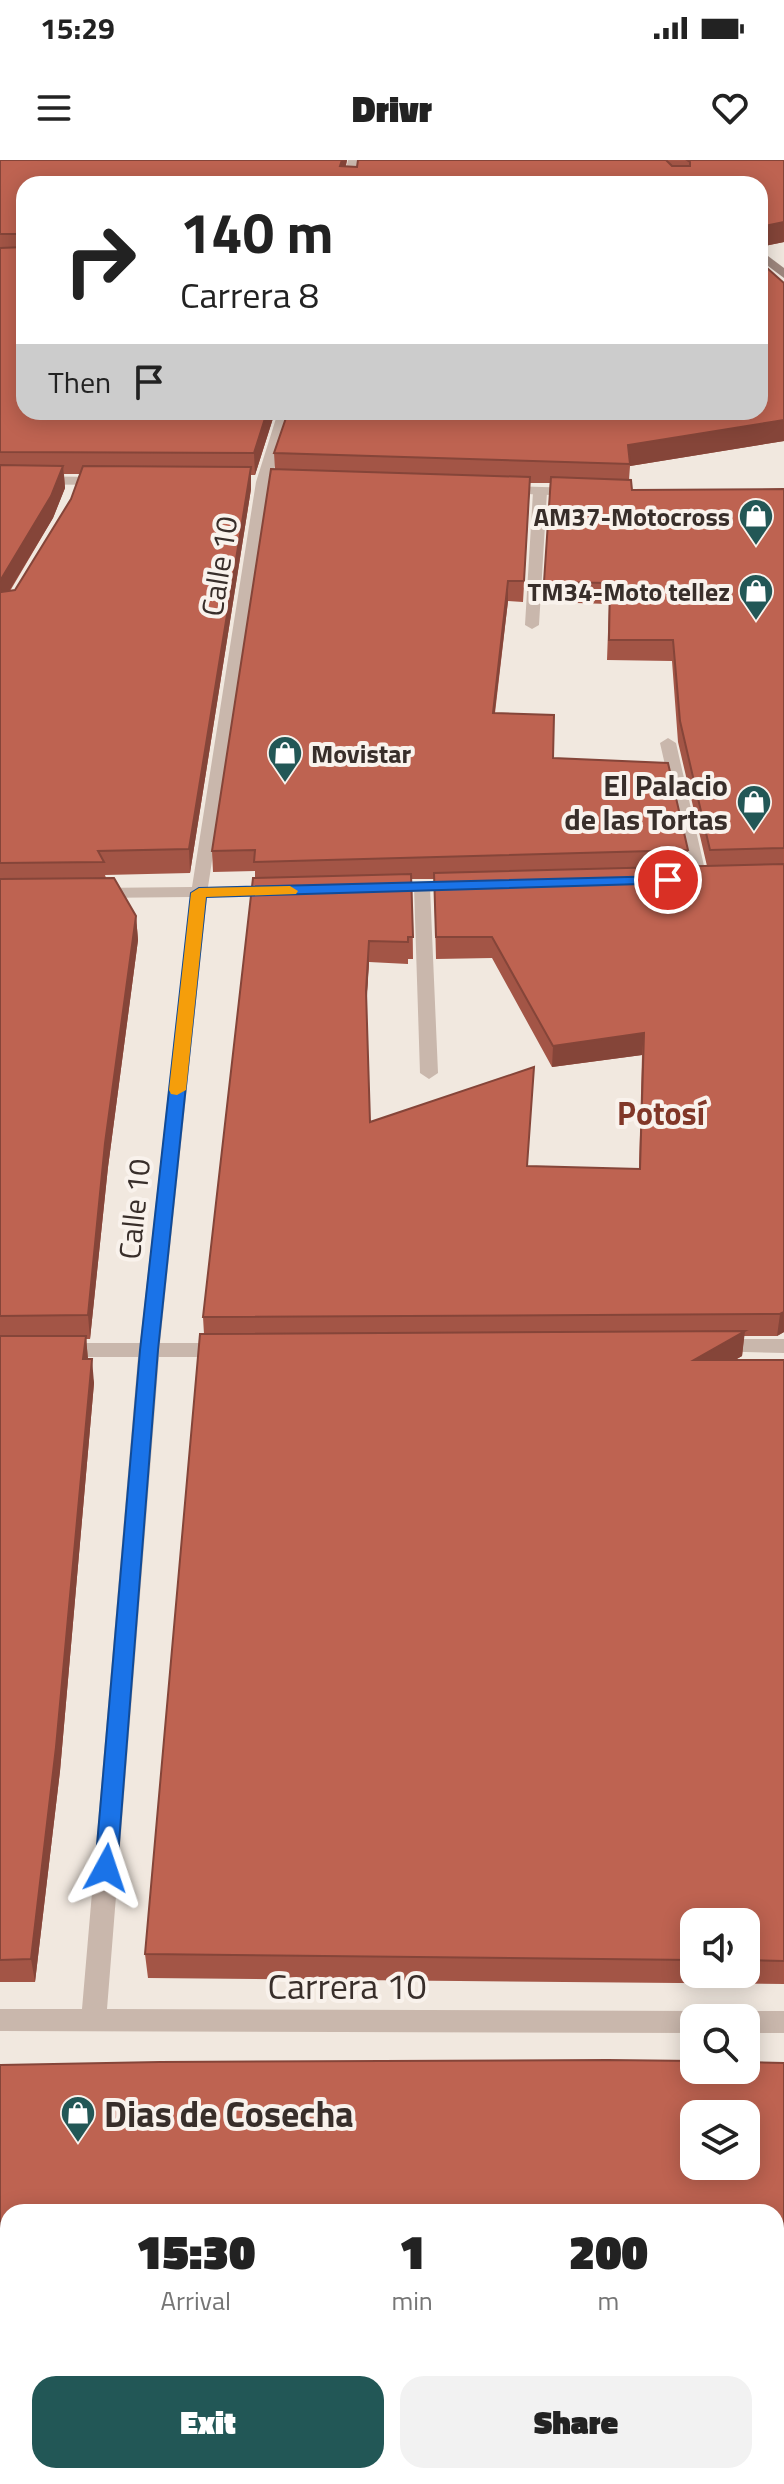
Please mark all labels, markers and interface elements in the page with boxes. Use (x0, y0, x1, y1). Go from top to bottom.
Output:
text: 15:29 (40, 5, 115, 51)
text: Drivr (352, 81, 432, 136)
icon: menu (32, 86, 76, 130)
icon: heart (708, 86, 752, 130)
text: 140 m (180, 190, 333, 275)
icon: right (48, 208, 152, 312)
text: Carrera 8 (180, 267, 319, 322)
text: Then (48, 359, 111, 405)
icon: arrive (127, 360, 171, 404)
place label: AM37-Motocross (533, 497, 730, 536)
shop icon: AM37-Motocross (737, 497, 775, 547)
street label: Calle 10 (188, 513, 250, 619)
place label: TM34-Moto tellez (527, 572, 730, 611)
shop icon: TM34-Moto tellez (737, 572, 775, 622)
shop icon: Movistar (266, 734, 304, 784)
place label: Movistar (311, 734, 411, 773)
place label: El Palacio de las Tortas (564, 762, 728, 842)
shop icon: El Palacio de las Tortas (735, 783, 773, 833)
pin (634, 846, 702, 914)
icon: arrive (646, 858, 690, 902)
district label: Potosí (617, 1089, 708, 1137)
street label: Calle 10 (106, 1157, 162, 1261)
position arrow (64, 1826, 148, 1910)
map controls (680, 1908, 760, 2180)
button: sound (680, 1908, 760, 1988)
street label: Carrera 10 (267, 1958, 427, 2013)
button: search (680, 2004, 760, 2084)
place label: Dias de Cosecha (104, 2086, 354, 2141)
shop icon: Dias de Cosecha (59, 2094, 97, 2144)
button: layers (680, 2100, 760, 2180)
text: 15:30 (136, 2215, 255, 2288)
text: 1 (399, 2215, 425, 2288)
text: 200 (569, 2215, 648, 2288)
text: Arrival (160, 2281, 231, 2320)
text: min (391, 2281, 433, 2320)
text: m (598, 2281, 619, 2320)
button: Exit (32, 2376, 384, 2468)
button: Share (400, 2376, 752, 2468)

